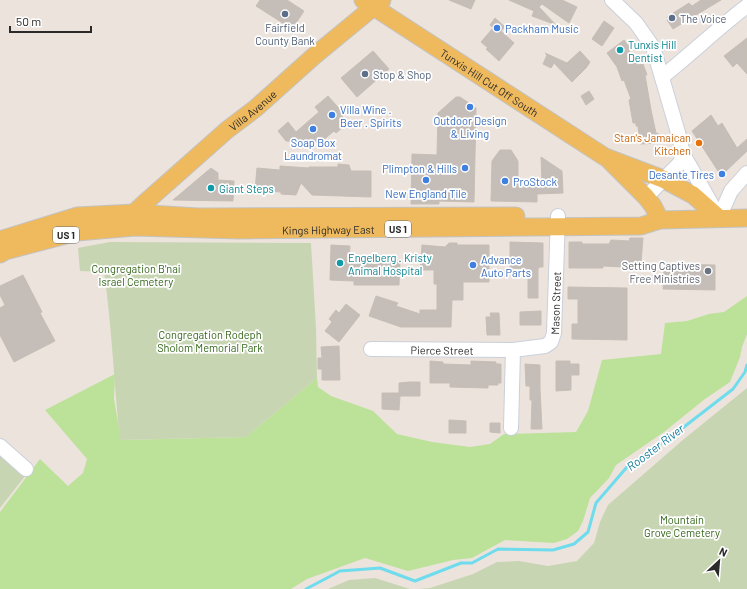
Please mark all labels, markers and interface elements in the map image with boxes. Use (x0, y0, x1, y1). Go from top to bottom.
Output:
scale bar (10, 8, 91, 34)
marker: Fairfield County Bank (280, 9, 290, 19)
place label: The Voice (680, 12, 727, 25)
marker: The Voice (667, 13, 677, 23)
text: 50 m (16, 14, 41, 28)
place label: Fairfield County Bank (255, 21, 315, 47)
place label: Packham Music (505, 22, 579, 35)
marker: Packham Music (492, 23, 502, 33)
place label: Tunxis Hill Dentist (628, 38, 676, 64)
marker: Tunxis Hill Dentist (615, 45, 625, 55)
street label: Tunxis Hill Cut Off South (438, 46, 541, 119)
place label: Stop & Shop (373, 68, 431, 81)
marker: Stop & Shop (360, 69, 370, 79)
street label: Villa Avenue (226, 87, 279, 133)
marker: Outdoor Design & Living (465, 102, 475, 112)
place label: Villa Wine . Beer . Spirits (340, 103, 402, 129)
marker: Villa Wine . Beer . Spirits (327, 110, 337, 120)
place label: Outdoor Design & Living (433, 114, 507, 140)
marker: Soap Box Laundromat (308, 124, 318, 134)
place label: Stan's Jamaican Kitchen (614, 131, 691, 157)
place label: Soap Box Laundromat (284, 136, 342, 162)
marker: Stan's Jamaican Kitchen (694, 138, 704, 148)
place label: Plimpton & Hills (382, 162, 457, 175)
marker: Plimpton & Hills (460, 163, 470, 173)
place label: Desante Tires (649, 168, 714, 181)
marker: Desante Tires (717, 169, 727, 179)
marker: New England Tile (421, 175, 431, 185)
place label: ProStock (513, 175, 557, 188)
marker: ProStock (500, 176, 510, 186)
place label: Giant Steps (219, 182, 274, 195)
marker: Giant Steps (206, 183, 216, 193)
place label: New England Tile (385, 187, 467, 200)
road number: US 1 (385, 221, 411, 237)
street label: Kings Highway East (282, 222, 375, 236)
road number: US 1 (53, 227, 79, 243)
place label: Engelberg . Kristy Animal Hospital (348, 251, 432, 277)
place label: Advance Auto Parts (481, 253, 531, 279)
marker: Engelberg . Kristy Animal Hospital (335, 258, 345, 268)
place label: Setting Captives Free Ministries (622, 259, 700, 285)
marker: Advance Auto Parts (468, 260, 478, 270)
park label: Congregation B'nai Israel Cemetery (91, 262, 181, 288)
marker: Setting Captives Free Ministries (703, 266, 713, 276)
street label: Mason Street (547, 271, 563, 335)
park label: Congregation Rodeph Sholom Memorial Park (157, 328, 263, 354)
street label: Pierce Street (410, 343, 474, 356)
water label: Rooster River (624, 420, 687, 473)
park label: Mountain Grove Cemetery (644, 513, 720, 539)
north arrow (699, 541, 739, 581)
text: N (717, 544, 730, 559)

